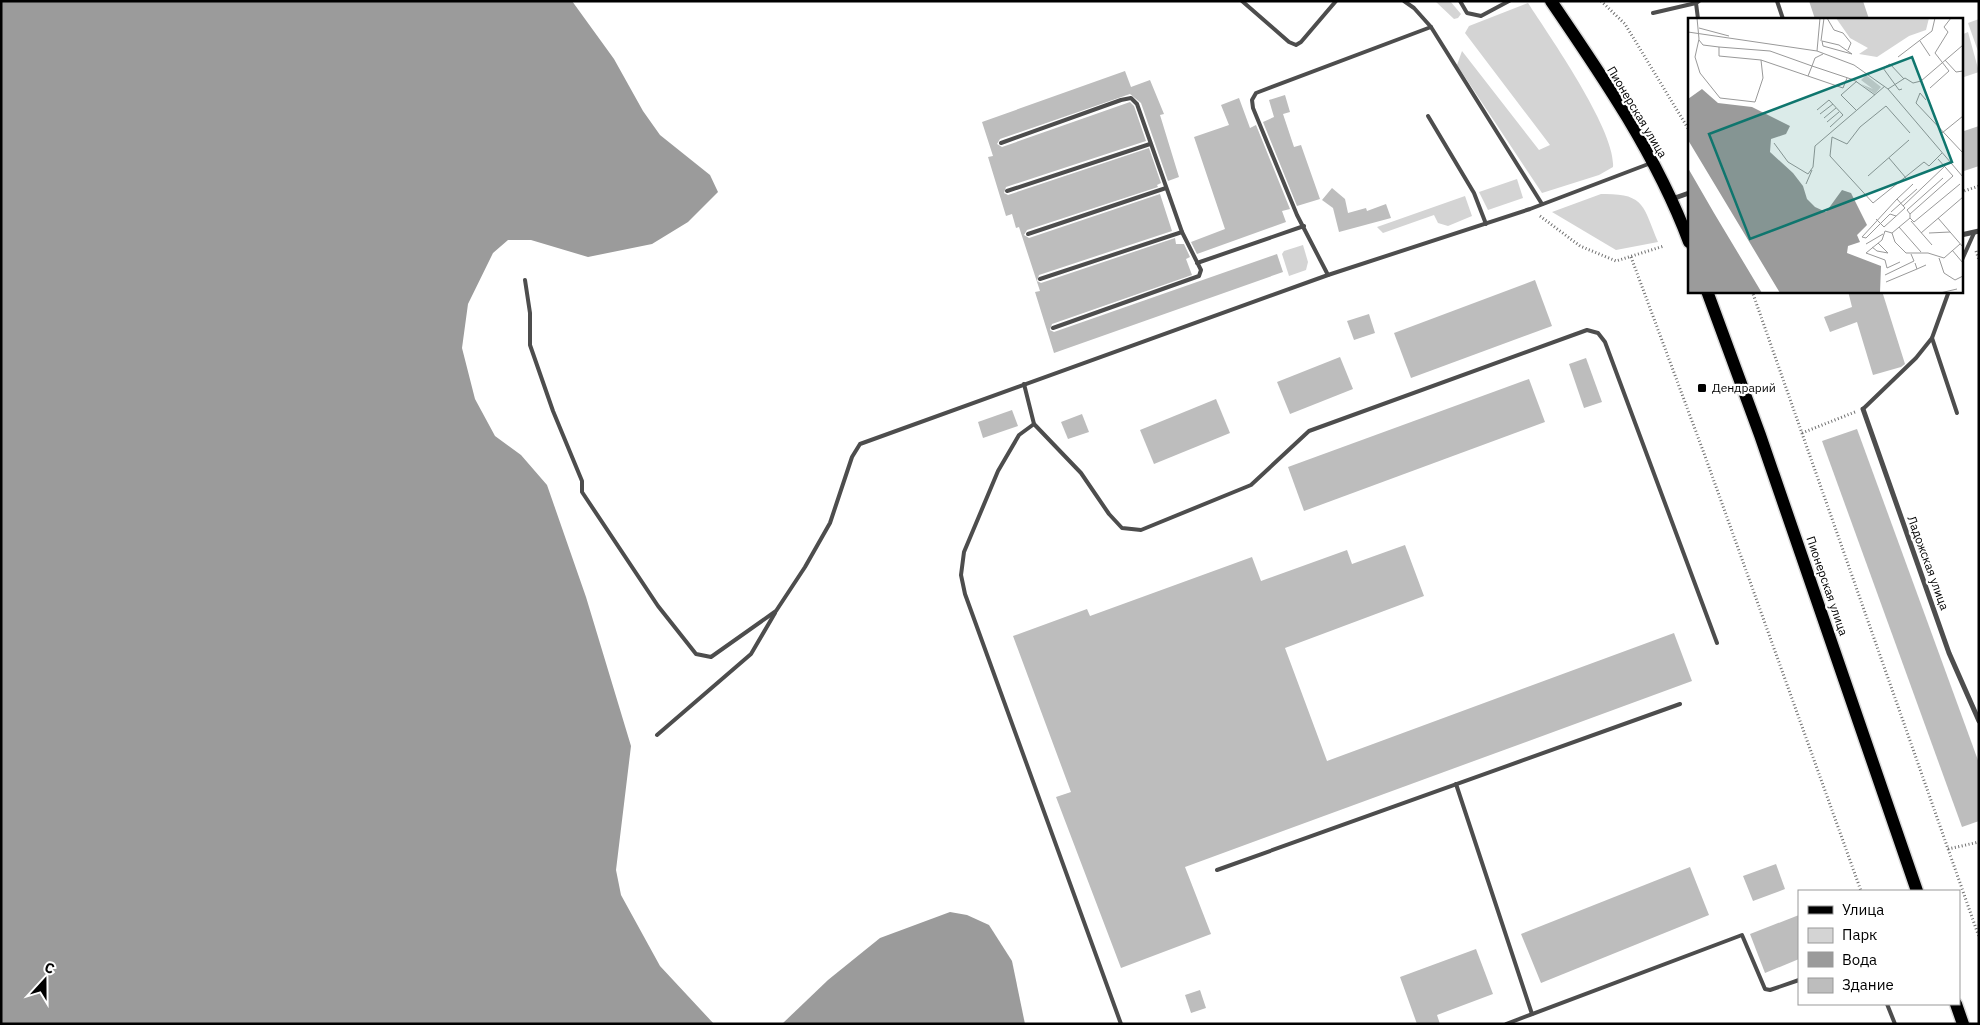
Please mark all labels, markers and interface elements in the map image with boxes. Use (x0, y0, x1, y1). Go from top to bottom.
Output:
inset map (1688, 18, 1962, 292)
street label: Пионерская улица (1604, 63, 1671, 161)
place label: Дендрарий (1712, 380, 1776, 395)
marker: Дендрарий (1696, 382, 1708, 394)
street label: Ладожская улица (1904, 514, 1953, 612)
street label: Пионерская улица (1803, 534, 1852, 638)
legend (1798, 890, 1960, 1005)
text: Улица (1842, 900, 1884, 919)
text: Парк (1842, 925, 1877, 944)
text: Вода (1842, 950, 1877, 969)
north arrow (20, 955, 70, 1005)
text: С (42, 958, 57, 978)
text: Здание (1842, 975, 1894, 994)

